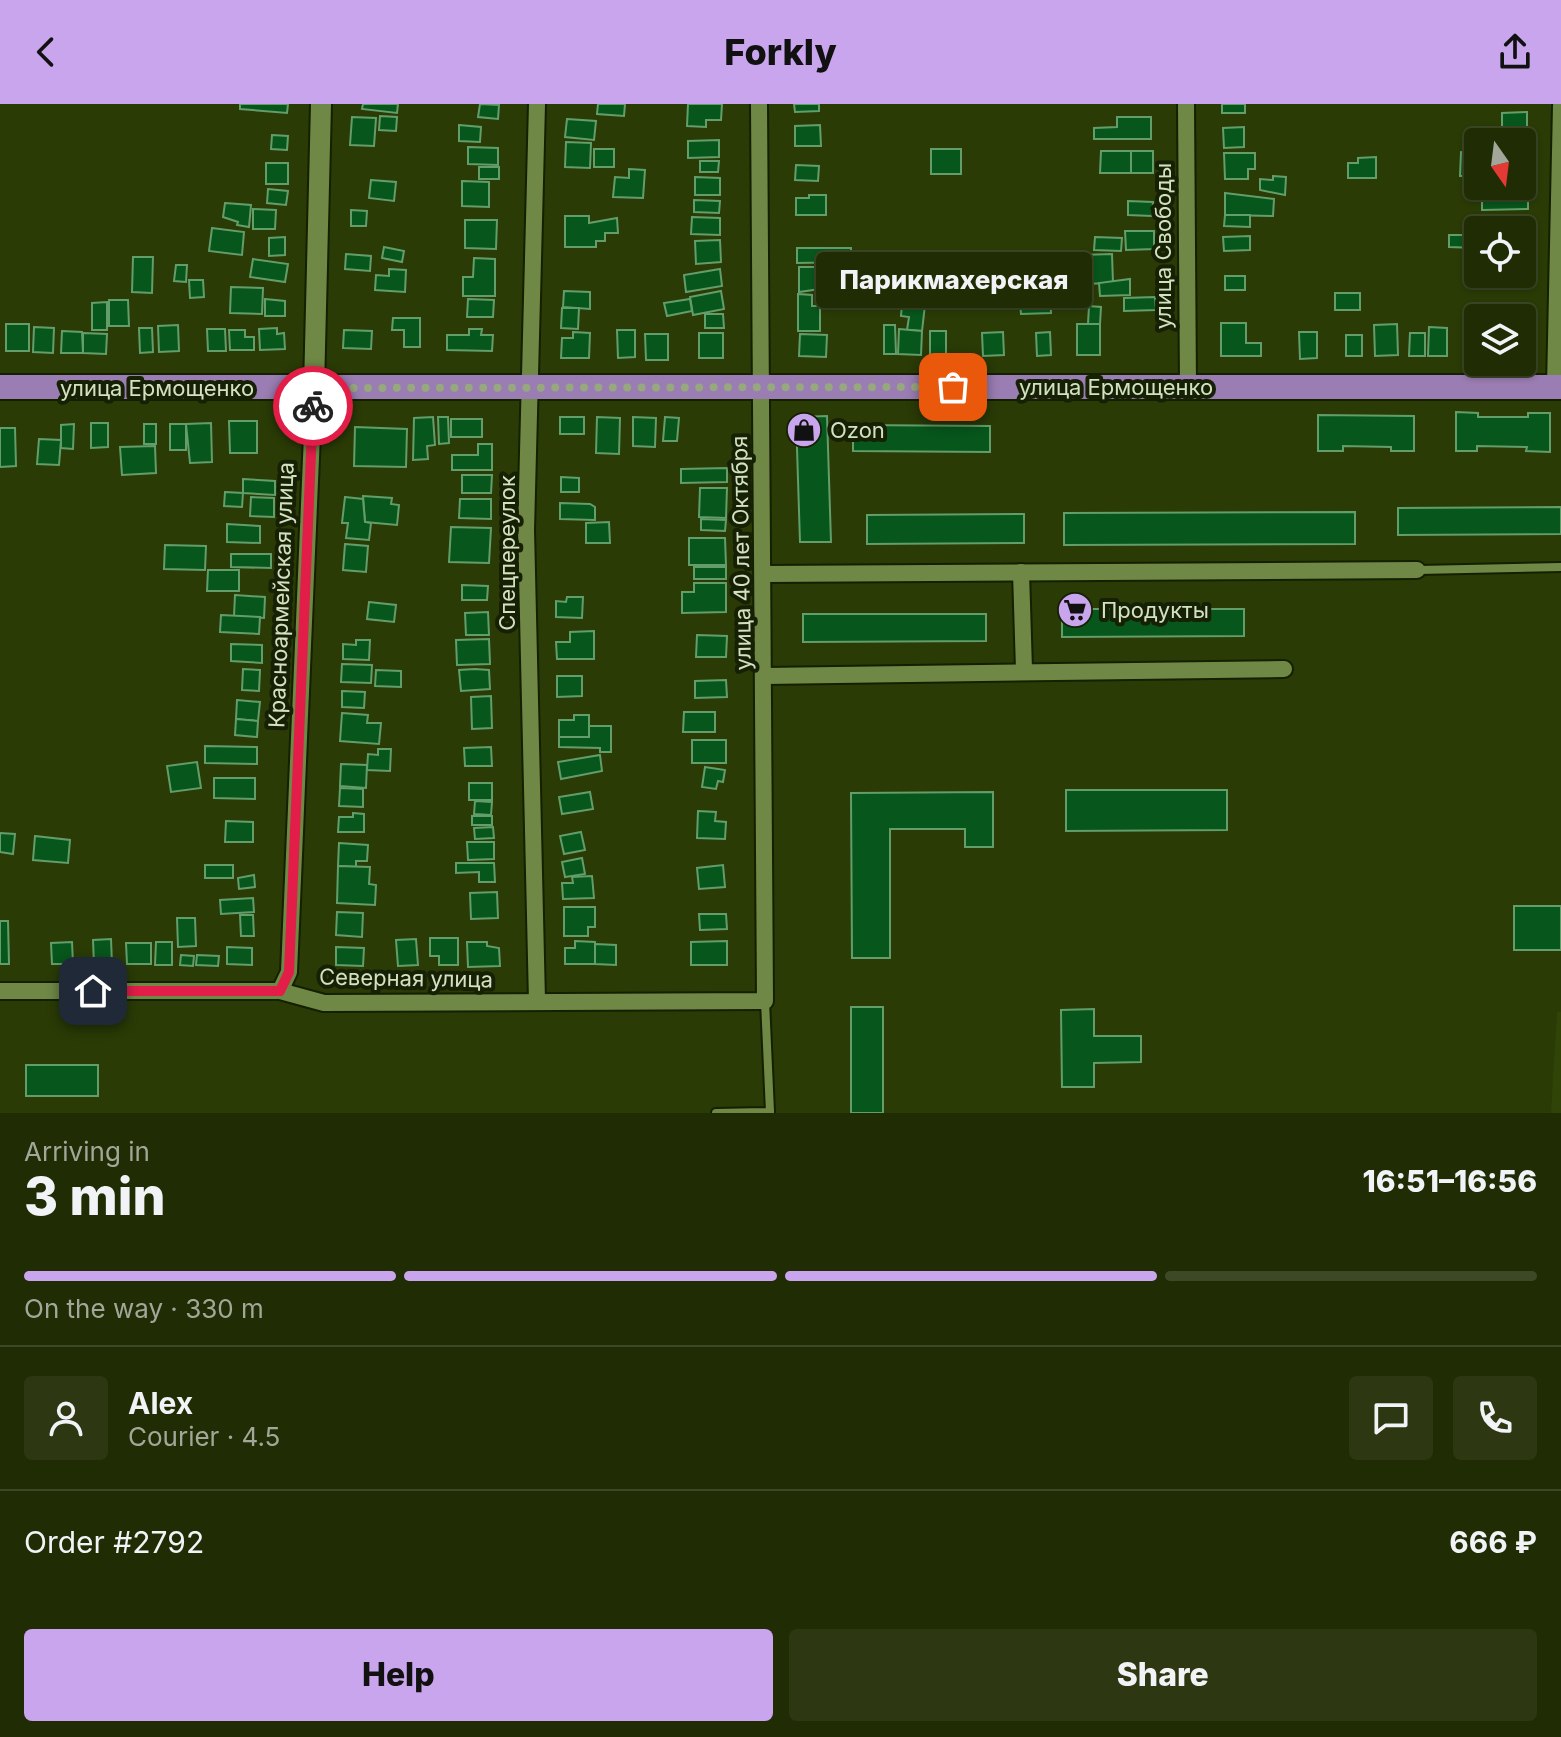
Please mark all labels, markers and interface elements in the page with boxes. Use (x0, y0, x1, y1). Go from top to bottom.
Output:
icon: back (24, 30, 68, 74)
text: Forkly (724, 30, 837, 74)
icon: share (1493, 30, 1537, 74)
north arrow (1464, 128, 1536, 200)
map controls (1464, 128, 1536, 376)
street label: улица Свободы (1150, 163, 1176, 329)
button: locate (1464, 216, 1536, 288)
callout: Парикмахерская (815, 251, 1091, 307)
text: Парикмахерская (839, 264, 1069, 295)
button: layers (1464, 304, 1536, 376)
pin (919, 353, 987, 421)
icon: bag (931, 365, 975, 409)
courier (273, 366, 353, 446)
street label: улица Ермощенко (1019, 374, 1213, 400)
street label: улица Ермощенко (60, 375, 254, 401)
icon: bike (291, 384, 335, 428)
shop icon: Ozon (785, 411, 823, 449)
place label: Ozon (830, 417, 885, 443)
street label: улица 40 лет Октября (726, 435, 756, 671)
street label: Красноармейская улица (263, 462, 299, 728)
street label: Спецпереулок (494, 475, 520, 631)
supermarket icon: Продукты (1056, 591, 1094, 629)
place label: Продукты (1101, 597, 1209, 623)
pin (59, 957, 127, 1025)
street label: Северная улица (319, 963, 493, 993)
icon: home (71, 969, 115, 1013)
text: Arriving in (24, 1136, 150, 1167)
text: 16:51–16:56 (1362, 1163, 1537, 1199)
text: 3 min (24, 1165, 166, 1228)
text: On the way · 330 m (24, 1293, 264, 1324)
button: person (24, 1376, 108, 1460)
button: chat (1349, 1376, 1433, 1460)
button: phone (1453, 1376, 1537, 1460)
text: Alex (128, 1385, 193, 1421)
text: Courier · 4.5 (128, 1421, 280, 1452)
text: Order #2792 (24, 1524, 204, 1560)
text: 666 ₽ (1449, 1524, 1537, 1560)
button: Help (24, 1629, 773, 1721)
button: Share (789, 1629, 1537, 1721)

